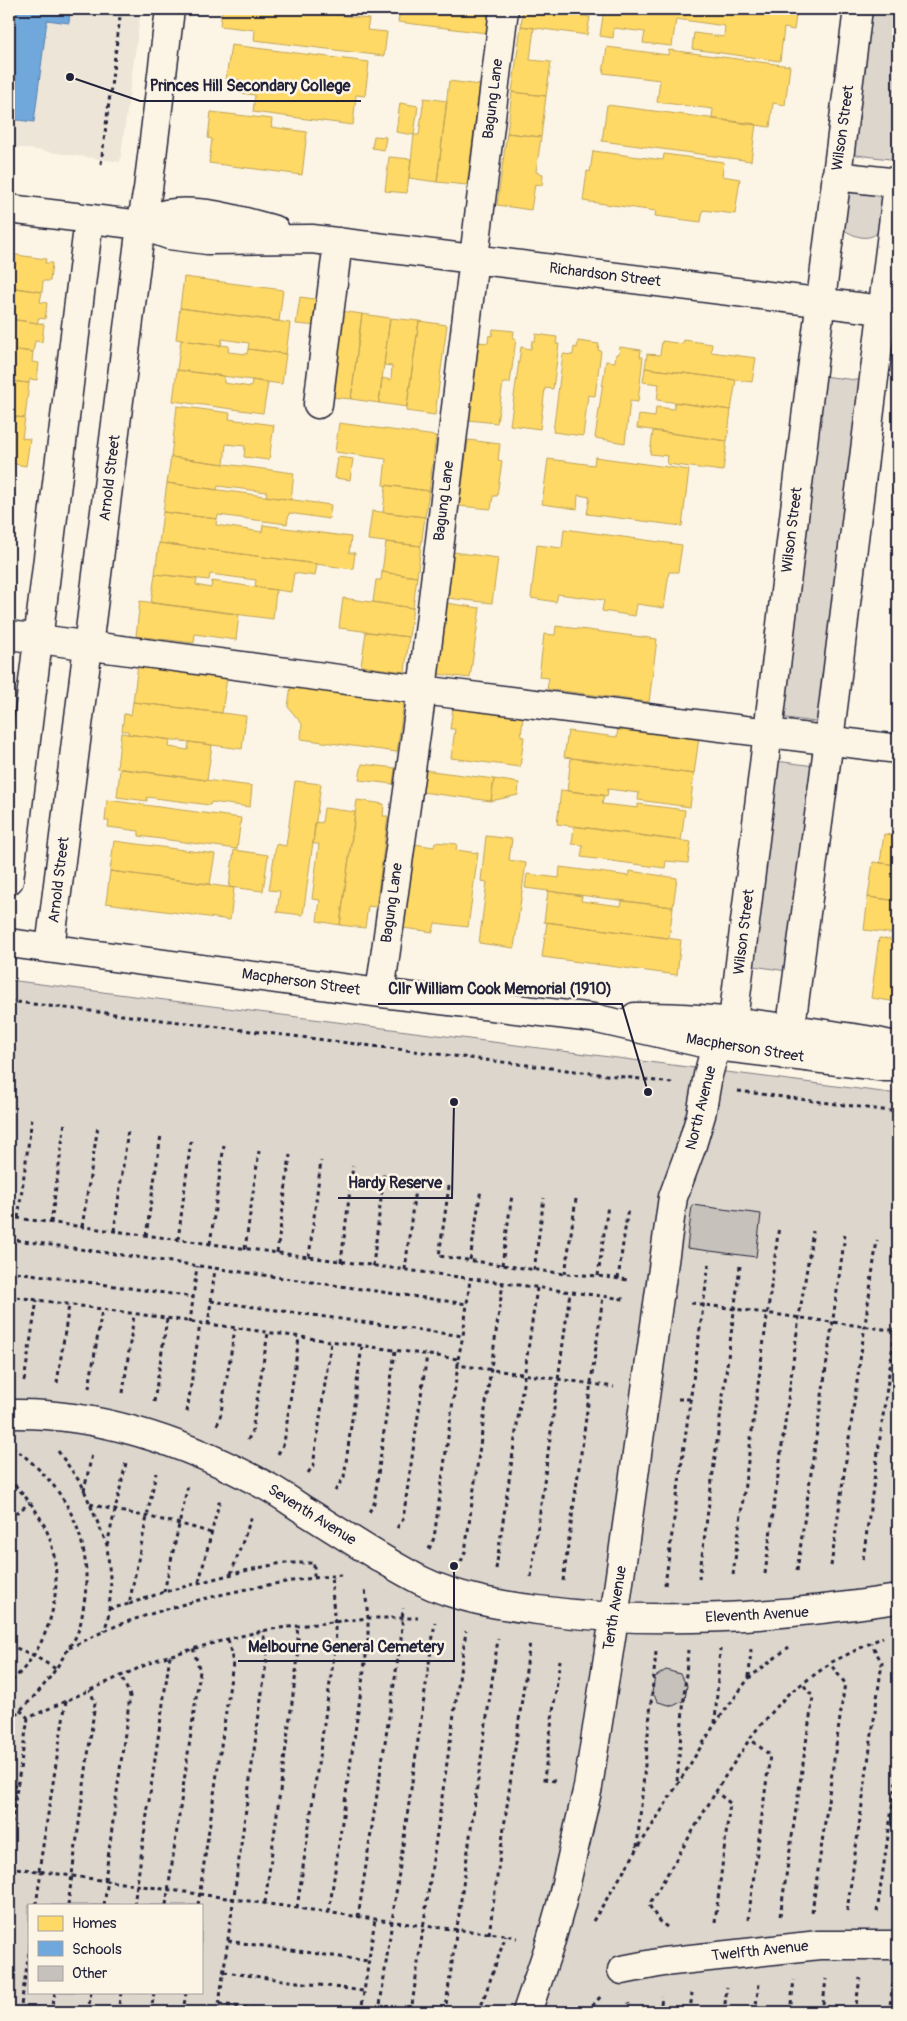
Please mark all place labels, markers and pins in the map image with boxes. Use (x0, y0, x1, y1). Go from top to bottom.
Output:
callout: Princes Hill Secondary College (140, 70, 361, 101)
callout: Cllr William Cook Memorial (1910) (378, 973, 622, 1004)
callout: Hardy Reserve (338, 1167, 452, 1198)
callout: Melbourne General Cemetery (238, 1630, 454, 1661)

